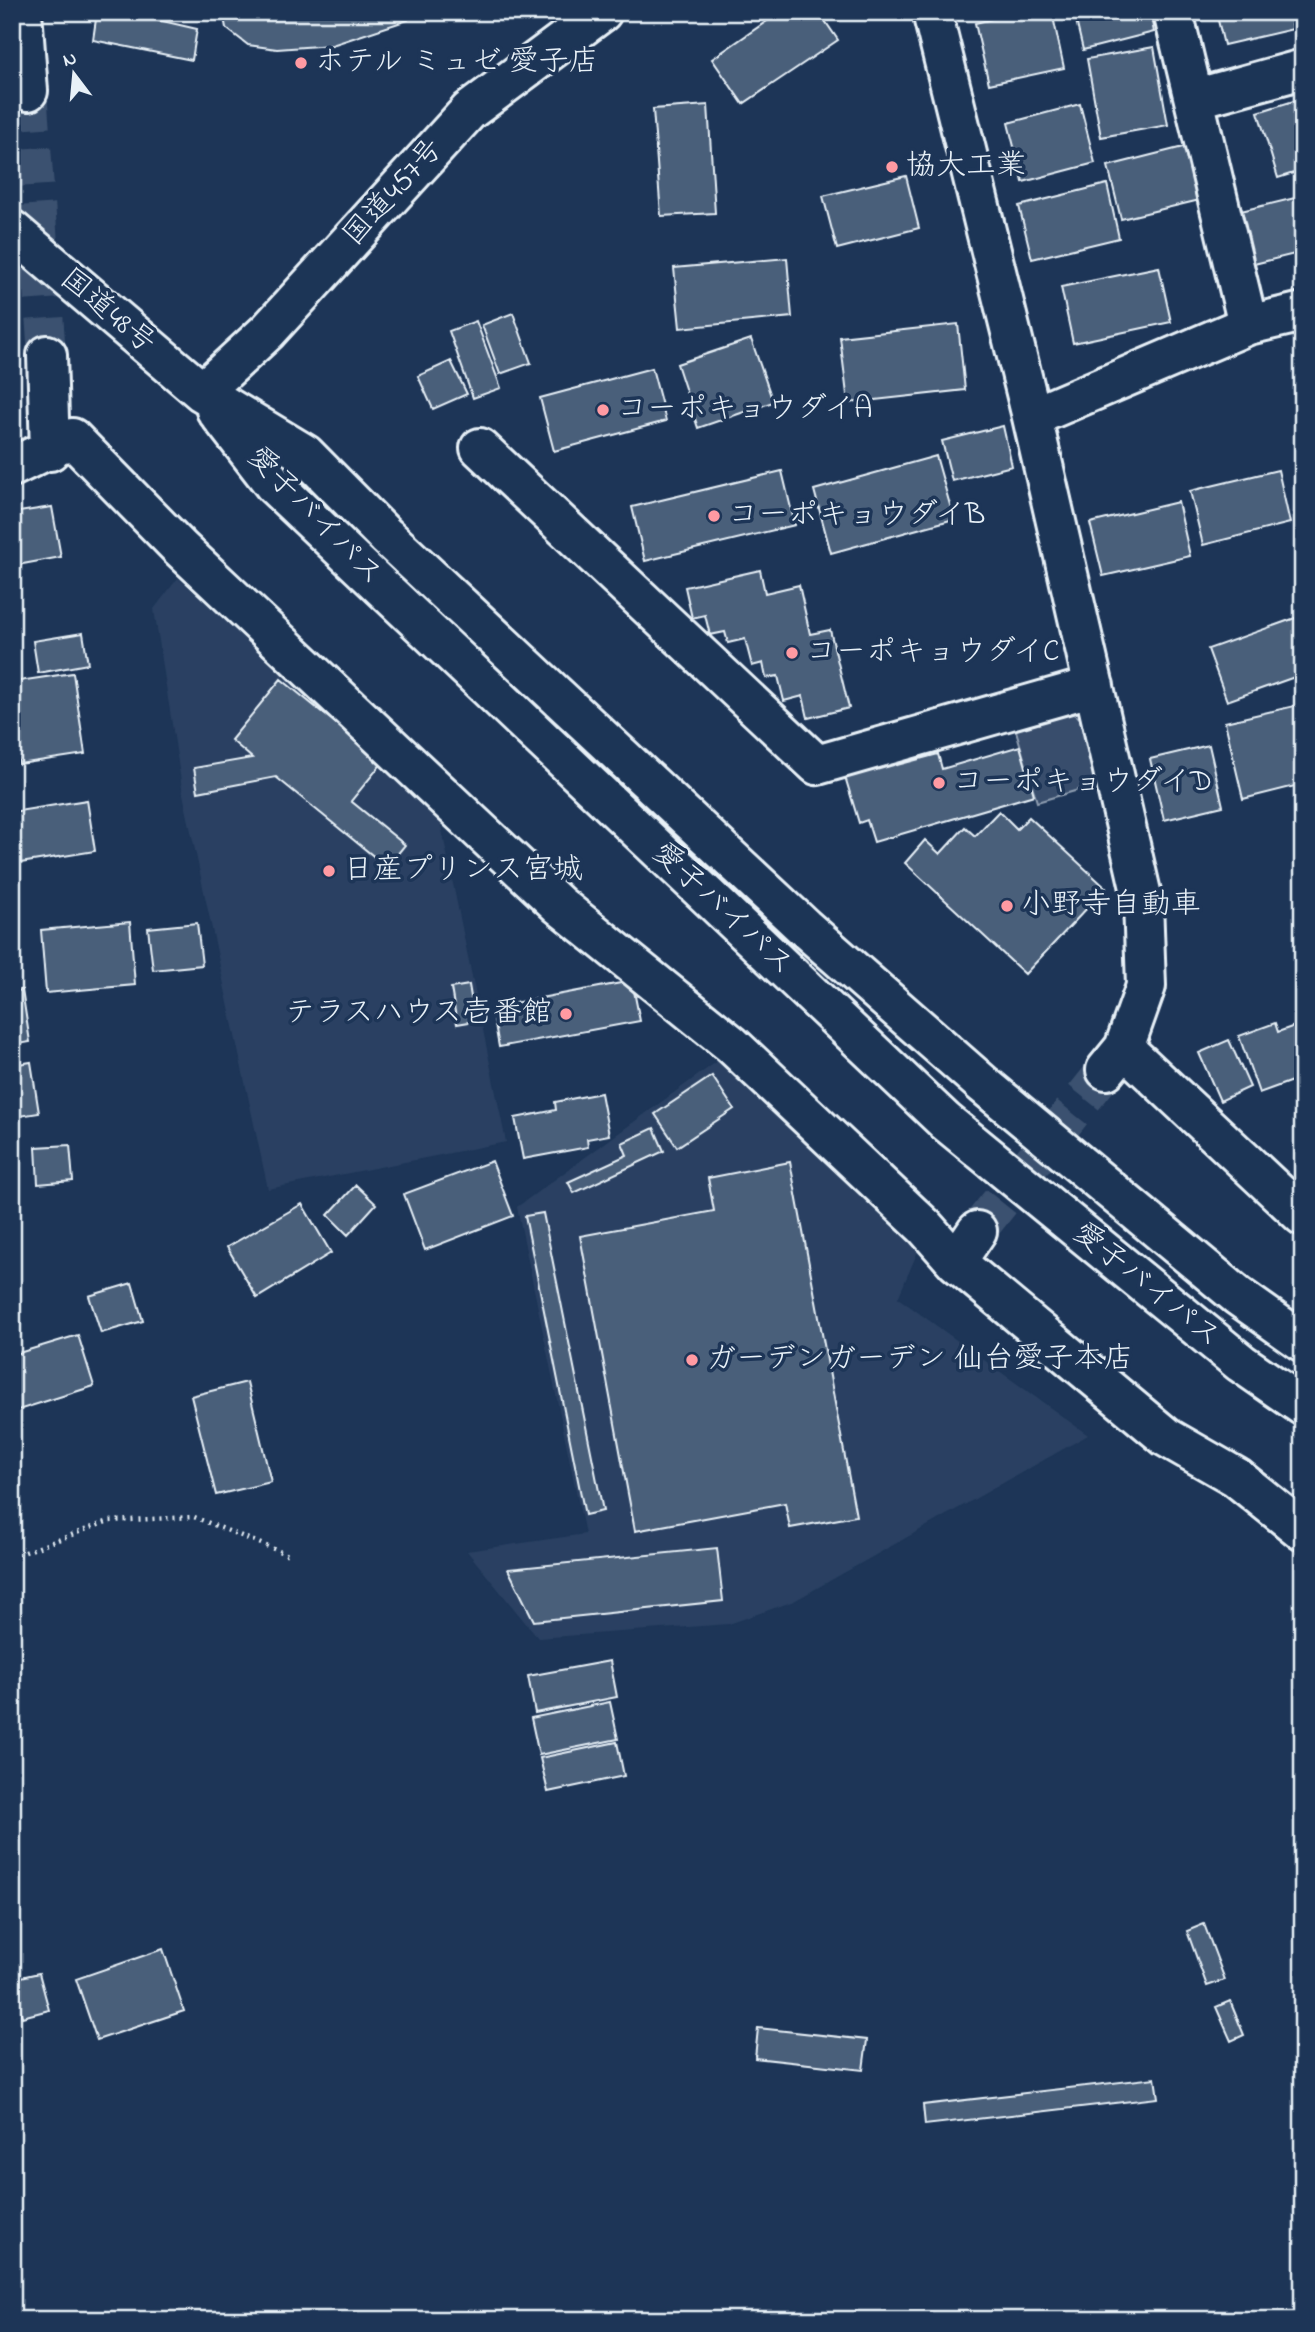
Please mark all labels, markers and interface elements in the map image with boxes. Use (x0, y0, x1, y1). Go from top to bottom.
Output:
north arrow (38, 38, 108, 108)
place label: ホテル ミュゼ 愛子店 (315, 41, 599, 85)
text: N (60, 45, 80, 75)
marker: ホテル ミュゼ 愛子店 (293, 55, 309, 71)
street label: 国道457号 (334, 129, 454, 257)
place label: 協大工業 (906, 145, 1026, 189)
marker: 協大工業 (884, 159, 900, 175)
street label: 国道48号 (49, 259, 165, 365)
place label: コーポキョウダイA (617, 388, 872, 432)
marker: コーポキョウダイA (595, 402, 611, 418)
street label: 愛子バイパス (236, 437, 392, 597)
place label: コーポキョウダイB (728, 494, 985, 538)
marker: コーポキョウダイB (706, 508, 722, 524)
place label: コーポキョウダイC (806, 631, 1059, 675)
marker: コーポキョウダイC (784, 645, 800, 661)
place label: コーポキョウダイD (953, 761, 1212, 805)
marker: コーポキョウダイD (931, 775, 947, 791)
street label: 愛子バイパス (641, 833, 803, 987)
place label: 日産プリンス宮城 (343, 849, 583, 893)
marker: 日産プリンス宮城 (321, 863, 337, 879)
place label: 小野寺自動車 (1021, 884, 1201, 928)
marker: 小野寺自動車 (999, 898, 1015, 914)
place label: テラスハウス壱番館 (285, 992, 552, 1036)
marker: テラスハウス壱番館 (558, 1006, 574, 1022)
street label: 愛子バイパス (1062, 1212, 1230, 1360)
place label: ガーデンガーデン 仙台愛子本店 (706, 1338, 1134, 1382)
marker: ガーデンガーデン 仙台愛子本店 (684, 1352, 700, 1368)

